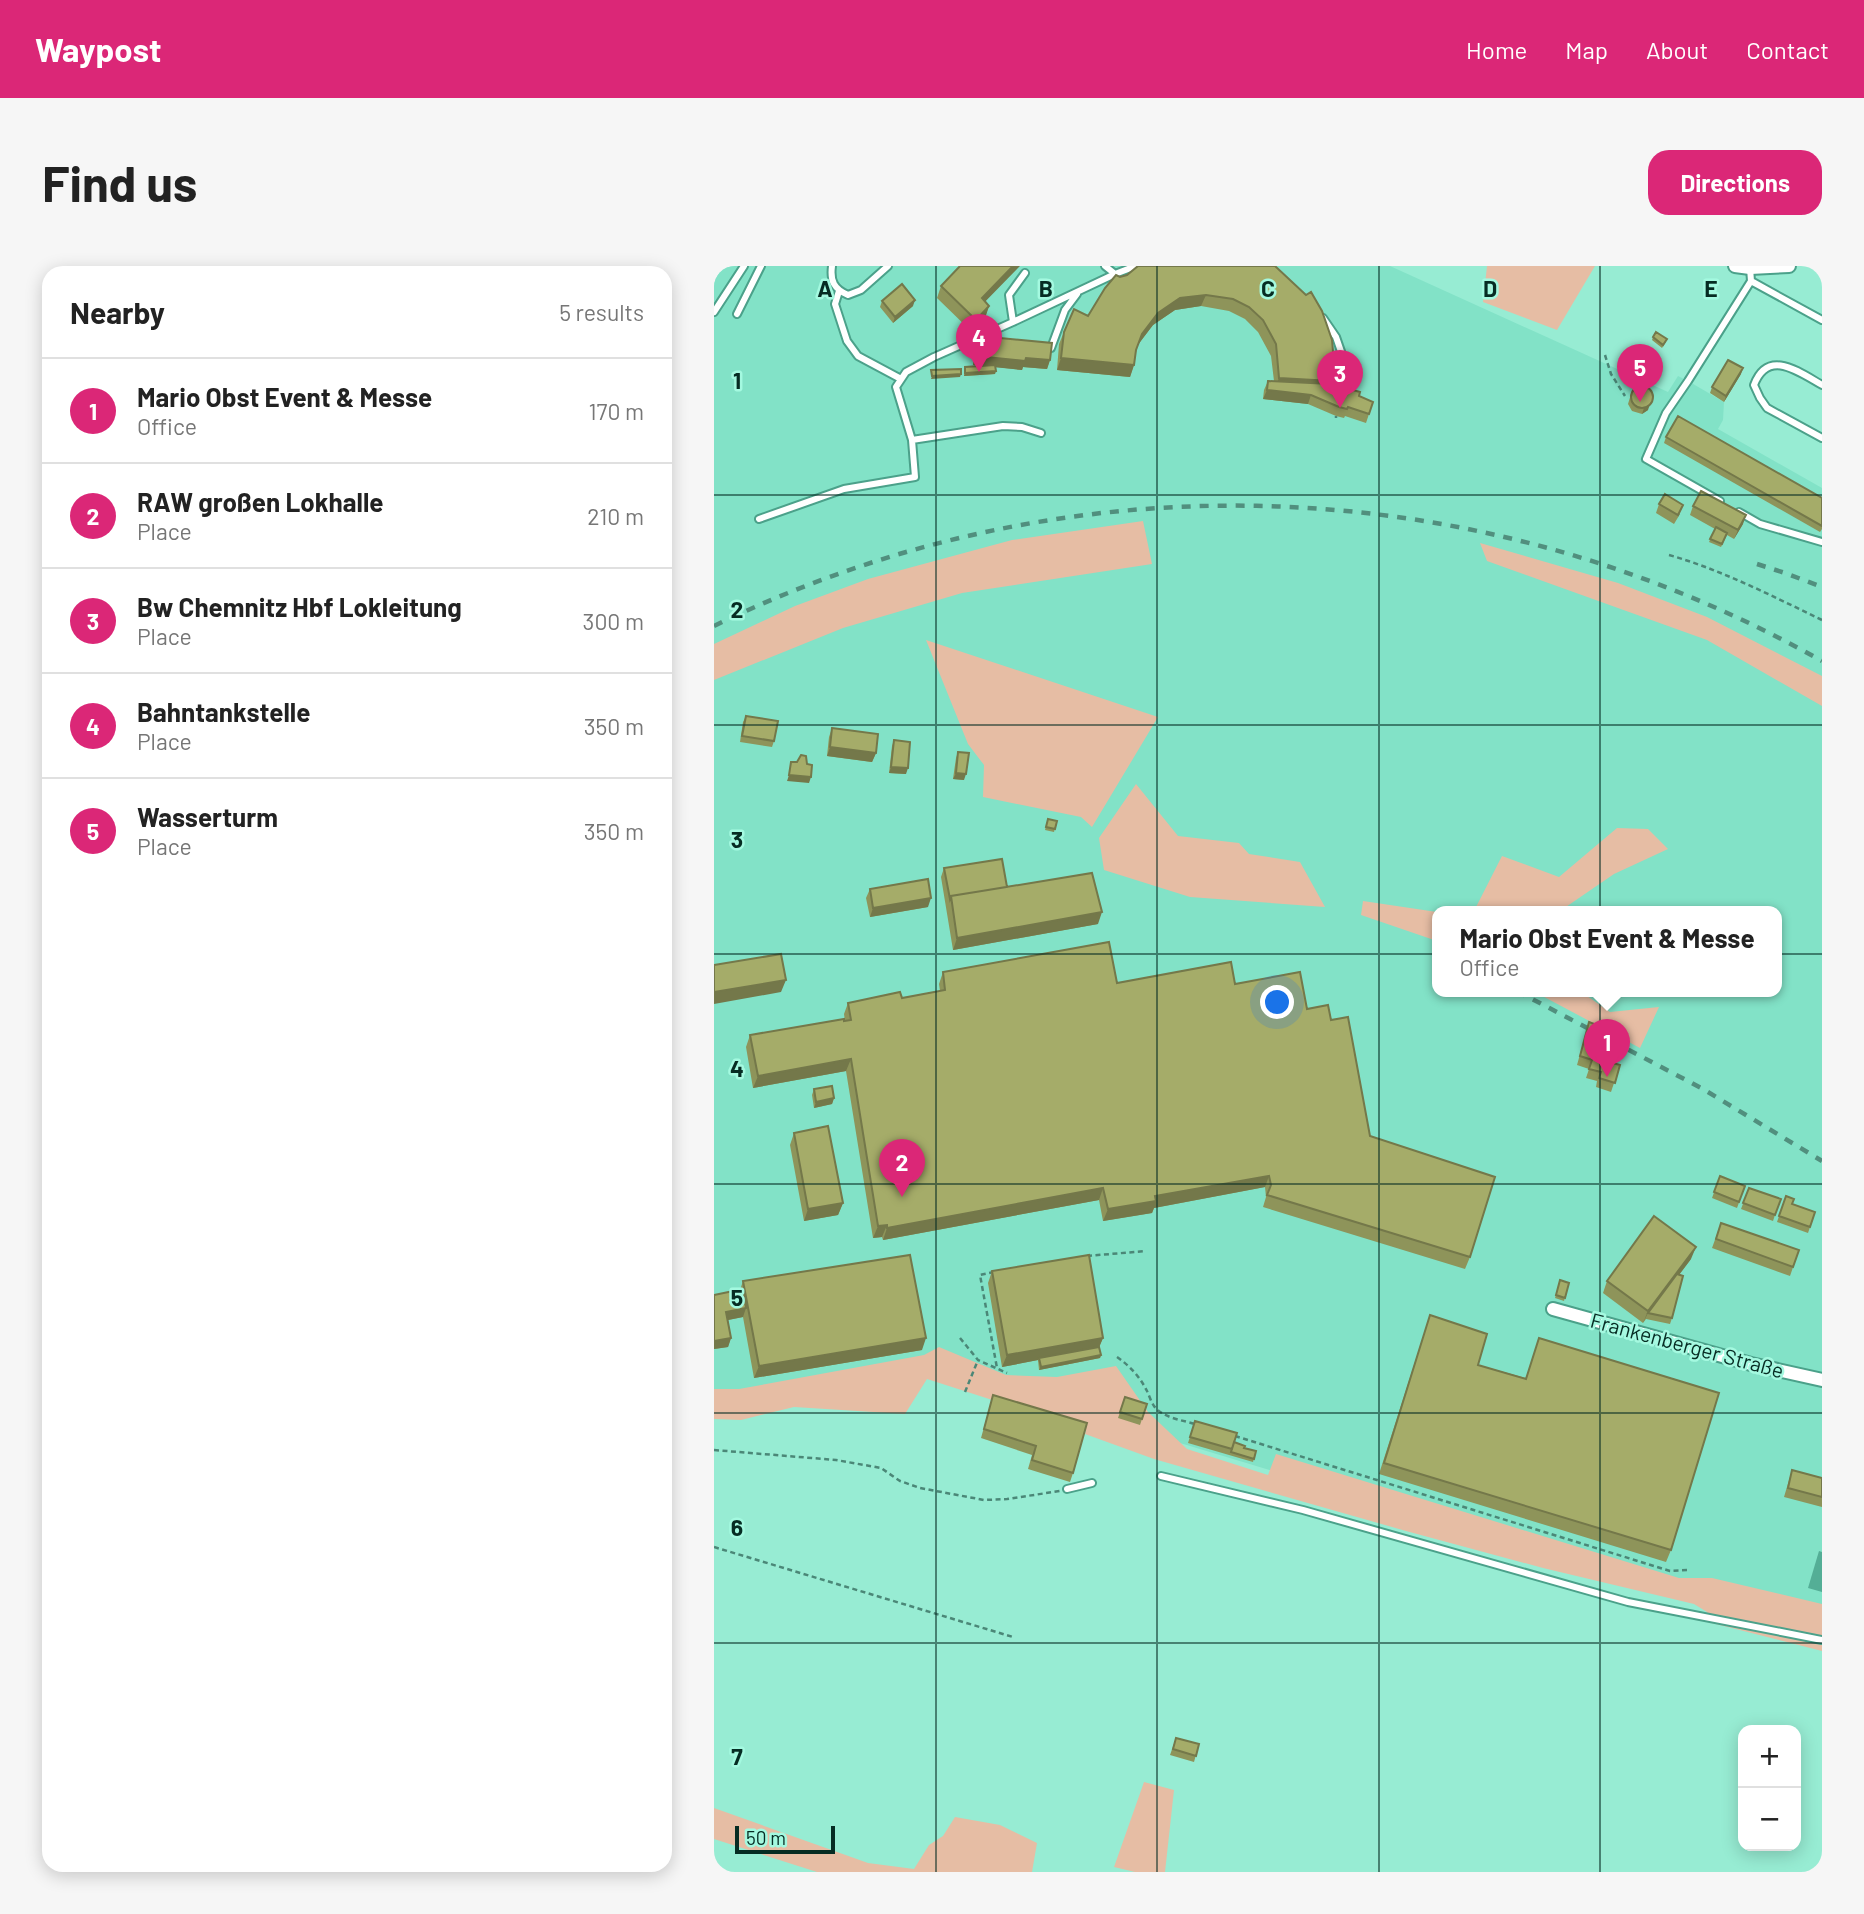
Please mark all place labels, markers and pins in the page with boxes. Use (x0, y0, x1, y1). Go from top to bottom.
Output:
pin: 4 (956, 314, 1002, 372)
pin: 5 (1617, 344, 1663, 402)
pin: 3 (1317, 350, 1363, 408)
pin: 1 (1584, 1019, 1630, 1077)
pin: 2 (879, 1139, 925, 1197)

